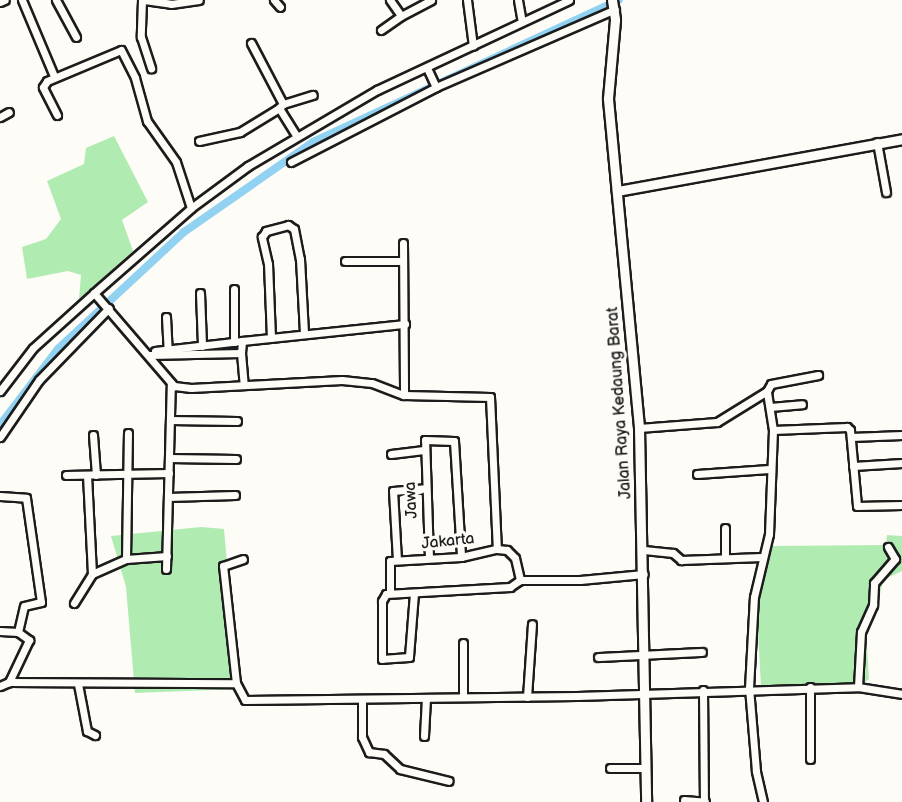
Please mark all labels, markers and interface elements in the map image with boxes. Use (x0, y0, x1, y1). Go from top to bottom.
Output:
street label: Jalan Raya Kedaung Barat (604, 306, 636, 500)
street label: Jawa (401, 481, 423, 519)
street label: Jakarta (421, 530, 475, 554)

